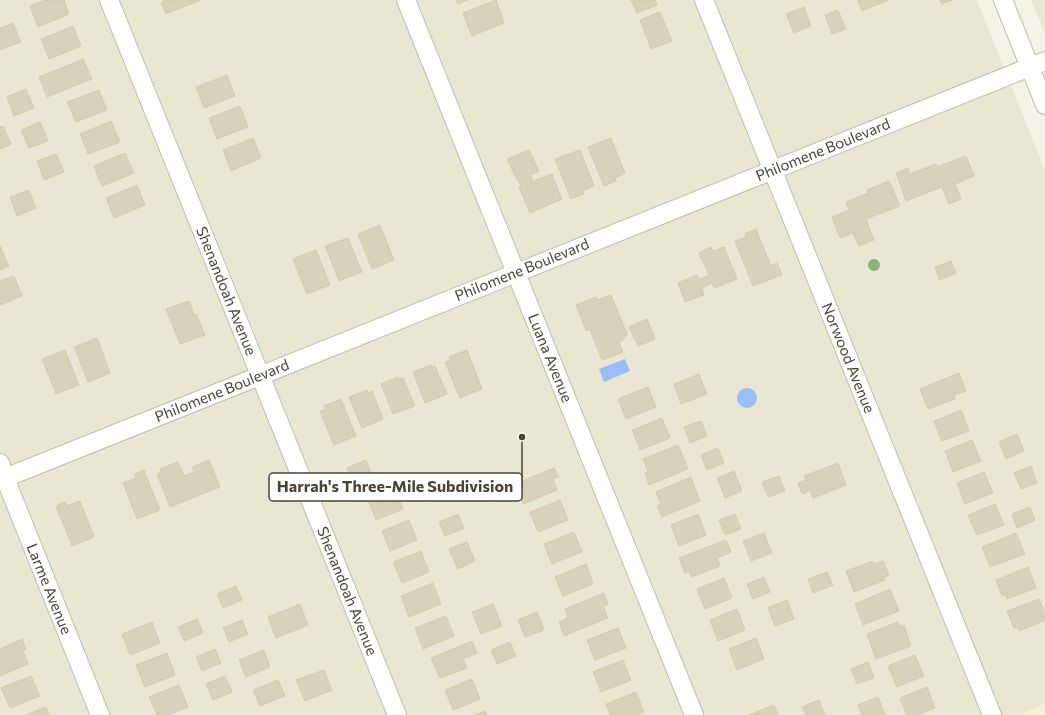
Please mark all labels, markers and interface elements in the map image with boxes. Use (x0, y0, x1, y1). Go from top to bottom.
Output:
street label: Philomene Boulevard (753, 114, 892, 184)
street label: Shenandoah Avenue (193, 224, 261, 358)
street label: Philomene Boulevard (452, 234, 591, 304)
street label: Norwood Avenue (819, 300, 879, 416)
street label: Luana Avenue (525, 311, 577, 405)
street label: Philomene Boulevard (152, 355, 291, 425)
callout: Harrah's Three-Mile Subdivision (269, 473, 522, 501)
text: Harrah's Three-Mile Subdivision (277, 476, 513, 495)
street label: Shenandoah Avenue (314, 524, 382, 658)
street label: Larme Avenue (24, 541, 76, 637)

